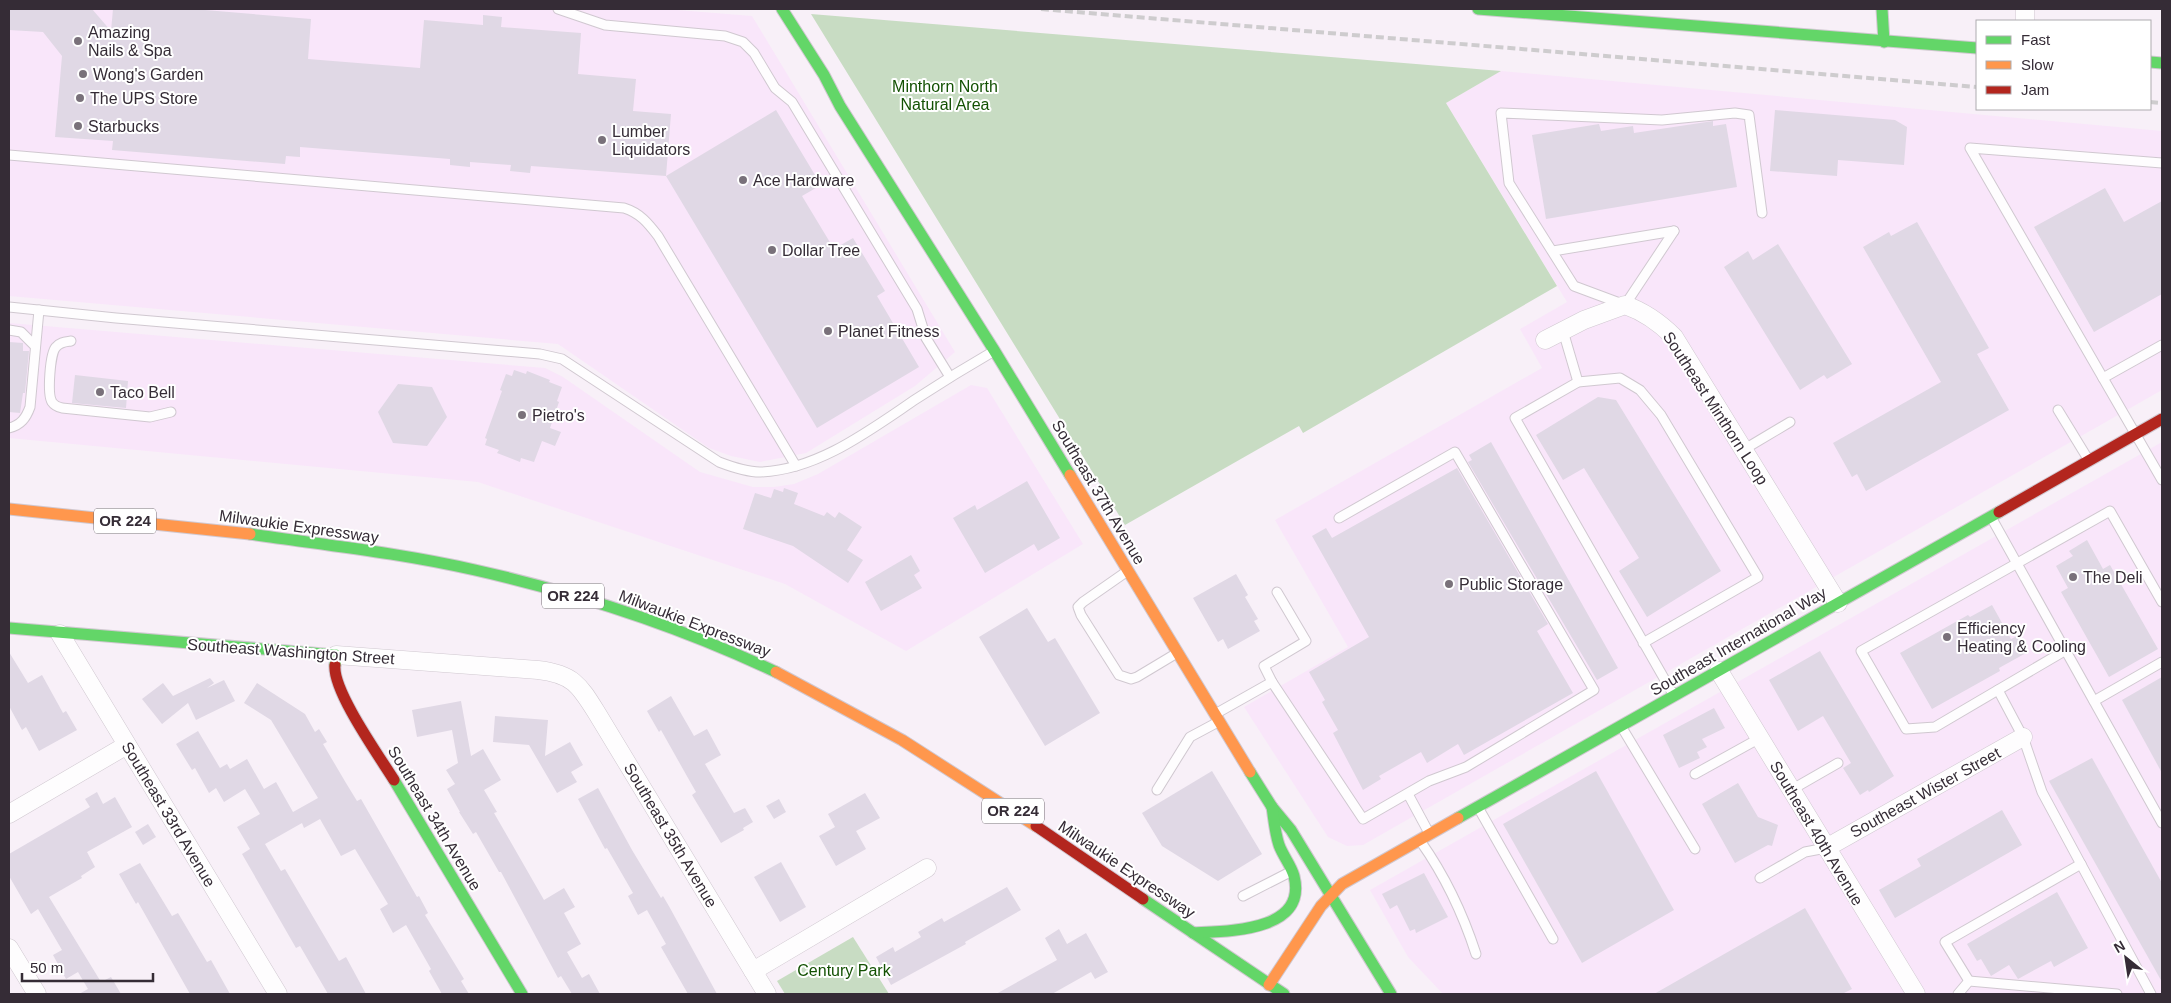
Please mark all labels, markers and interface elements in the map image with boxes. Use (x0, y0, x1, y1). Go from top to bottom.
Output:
legend (1976, 20, 2151, 110)
place label: Amazing Nails & Spa (88, 24, 172, 59)
text: Fast (2021, 31, 2051, 48)
marker: Amazing Nails & Spa (72, 35, 84, 47)
text: Slow (2021, 56, 2054, 73)
place label: Wong's Garden (93, 66, 203, 83)
marker: Wong's Garden (77, 68, 89, 80)
park label: Minthorn North Natural Area (892, 78, 998, 113)
text: Jam (2021, 81, 2049, 98)
place label: The UPS Store (90, 90, 198, 107)
marker: The UPS Store (74, 92, 86, 104)
place label: Starbucks (88, 118, 159, 135)
marker: Starbucks (72, 120, 84, 132)
place label: Lumber Liquidators (612, 123, 690, 158)
marker: Lumber Liquidators (596, 134, 608, 146)
place label: Ace Hardware (753, 172, 854, 189)
marker: Ace Hardware (737, 174, 749, 186)
place label: Dollar Tree (782, 242, 860, 259)
marker: Dollar Tree (766, 244, 778, 256)
place label: Planet Fitness (838, 323, 939, 340)
marker: Planet Fitness (822, 325, 834, 337)
street label: Southeast Minthorn Loop (1660, 329, 1771, 488)
place label: Taco Bell (110, 384, 175, 401)
marker: Taco Bell (94, 386, 106, 398)
place label: Pietro's (532, 407, 585, 424)
marker: Pietro's (516, 409, 528, 421)
street label: Southeast 37th Avenue (1049, 417, 1148, 568)
street label: Milwaukie Expressway (218, 507, 380, 546)
road number: OR 224 (94, 508, 156, 534)
place label: The Deli (2083, 569, 2143, 586)
marker: The Deli (2067, 571, 2079, 583)
place label: Public Storage (1459, 576, 1563, 593)
marker: Public Storage (1443, 578, 1455, 590)
road number: OR 224 (542, 584, 604, 608)
street label: Southeast International Way (1647, 584, 1829, 699)
street label: Milwaukie Expressway (617, 587, 773, 660)
place label: Efficiency Heating & Cooling (1957, 620, 2086, 655)
marker: Efficiency Heating & Cooling (1941, 631, 1953, 643)
street label: Southeast Washington Street (187, 636, 396, 667)
street label: Southeast 33rd Avenue (119, 739, 219, 890)
street label: Southeast 34th Avenue (385, 743, 484, 894)
street label: Southeast Wister Street (1847, 744, 2004, 841)
street label: Southeast 40th Avenue (1767, 758, 1866, 909)
street label: Southeast 35th Avenue (621, 760, 720, 911)
road number: OR 224 (982, 798, 1044, 824)
street label: Milwaukie Expressway (1055, 817, 1198, 921)
north arrow (2101, 933, 2151, 983)
text: N (2111, 937, 2128, 956)
scale bar (22, 950, 154, 982)
text: 50 m (30, 959, 63, 976)
park label: Century Park (797, 962, 892, 979)

